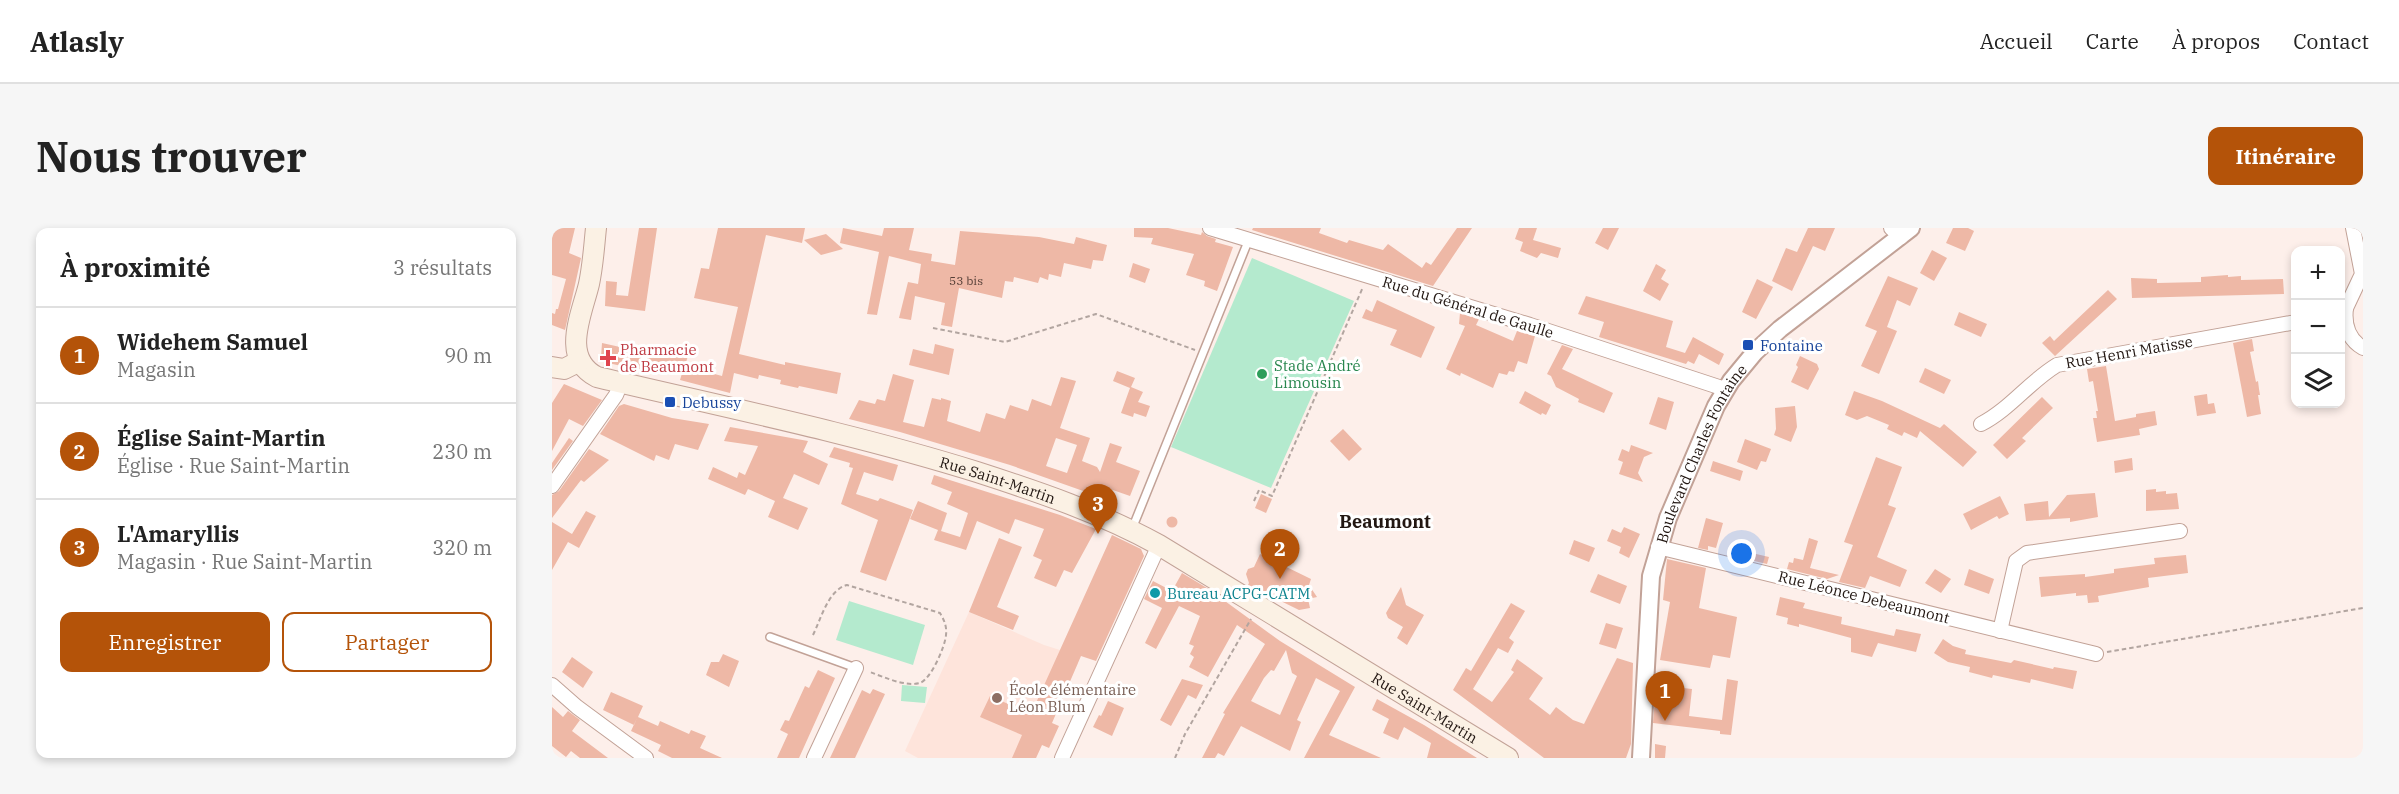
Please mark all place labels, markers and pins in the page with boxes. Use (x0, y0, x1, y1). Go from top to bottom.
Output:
place label: Fontaine (1760, 336, 1823, 355)
marker: Fontaine (1741, 338, 1755, 352)
place label: Pharmacie de Beaumont (620, 340, 714, 376)
marker: Pharmacie de Beaumont (601, 351, 615, 365)
place label: Stade André Limousin (1274, 356, 1361, 392)
marker: Stade André Limousin (1255, 367, 1269, 381)
place label: Debussy (682, 393, 741, 412)
marker: Debussy (663, 395, 677, 409)
pin: 3 (1078, 484, 1118, 534)
pin: 2 (1260, 530, 1300, 579)
place label: Bureau ACPG-CATM (1167, 584, 1310, 603)
marker: Bureau ACPG-CATM (1148, 586, 1162, 600)
pin: 1 (1646, 672, 1684, 721)
place label: École élémentaire Léon Blum (1009, 680, 1136, 716)
marker: École élémentaire Léon Blum (990, 691, 1004, 705)

